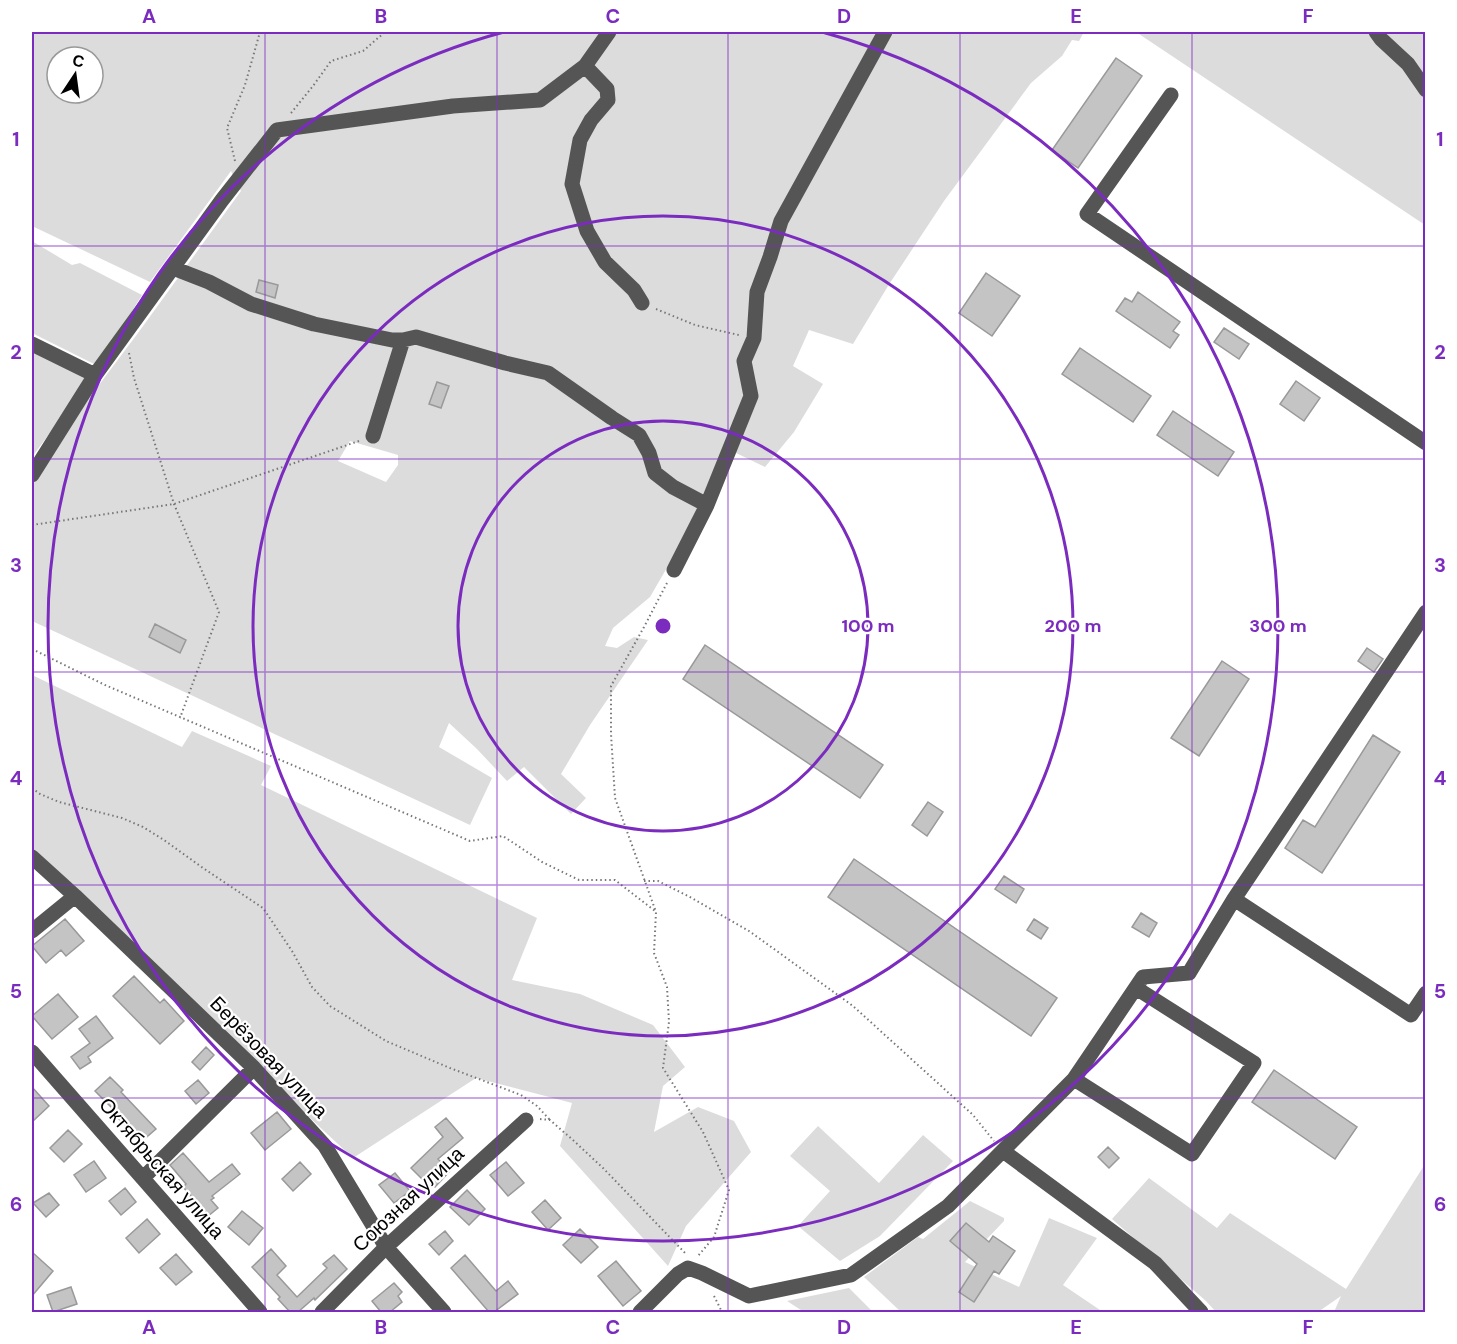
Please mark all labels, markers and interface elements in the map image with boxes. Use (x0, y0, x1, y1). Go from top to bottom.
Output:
text: A (142, 3, 156, 29)
text: B (375, 3, 387, 29)
text: C (606, 3, 620, 29)
text: D (837, 3, 851, 29)
text: E (1070, 3, 1082, 29)
text: F (1302, 3, 1314, 29)
north arrow (45, 45, 105, 105)
text: С (70, 49, 87, 73)
text: 1 (12, 126, 20, 152)
text: 1 (1436, 126, 1444, 152)
text: 2 (10, 339, 22, 365)
text: 2 (1434, 339, 1446, 365)
text: 3 (10, 552, 22, 578)
text: 3 (1434, 552, 1446, 578)
text: 100 m (841, 614, 895, 638)
text: 200 m (1045, 614, 1101, 638)
text: 300 m (1249, 614, 1307, 638)
centre of rings (653, 616, 673, 636)
text: 4 (10, 765, 23, 791)
text: 4 (1434, 765, 1447, 791)
text: 5 (10, 978, 22, 1004)
text: 5 (1434, 978, 1446, 1004)
street label: Берёзовая улица (204, 991, 334, 1124)
street label: Октябрьская улица (93, 1092, 231, 1245)
street label: Союзная улица (347, 1140, 470, 1257)
text: 6 (10, 1191, 22, 1217)
text: 6 (1434, 1191, 1446, 1217)
text: A (142, 1314, 156, 1340)
text: B (375, 1314, 387, 1340)
text: C (606, 1314, 620, 1340)
text: D (837, 1314, 851, 1340)
text: E (1070, 1314, 1082, 1340)
text: F (1302, 1314, 1314, 1340)

